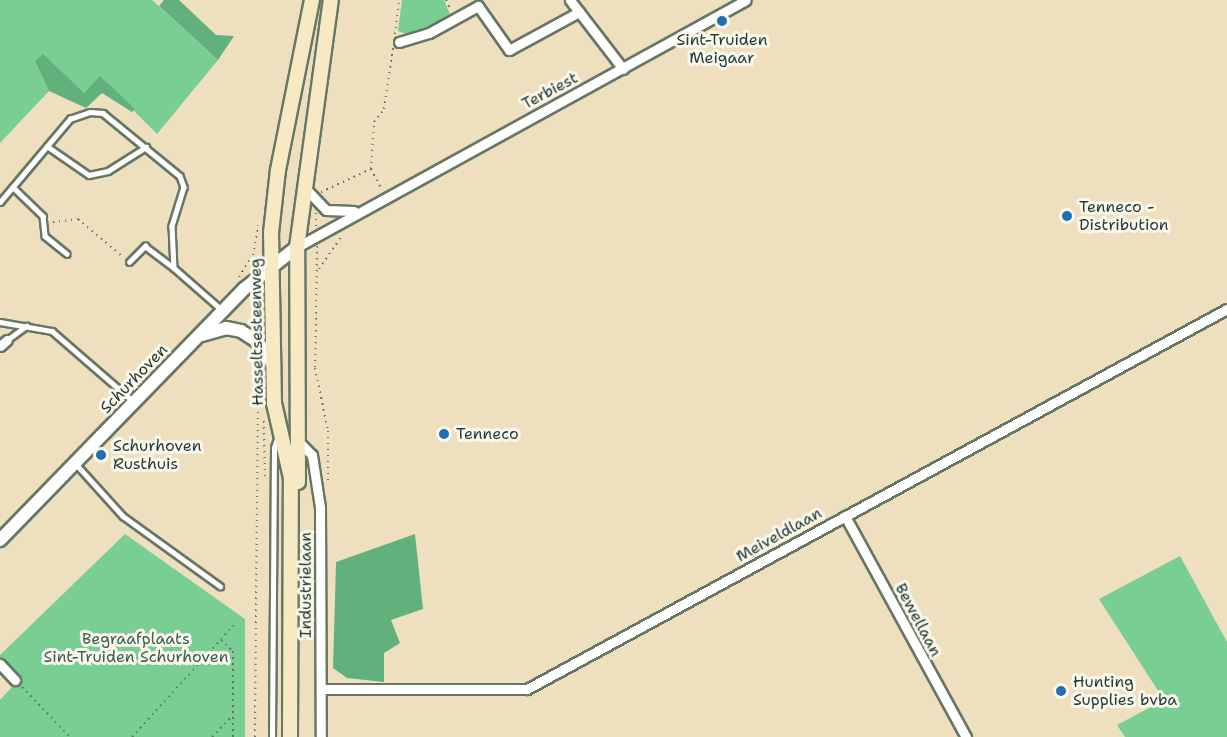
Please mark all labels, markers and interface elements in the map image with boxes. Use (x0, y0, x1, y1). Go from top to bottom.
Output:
marker: Sint-Truiden Meigaar (715, 14, 729, 28)
place label: Sint-Truiden Meigaar (676, 30, 768, 68)
street label: Terbiest (519, 68, 581, 114)
place label: Tenneco - Distribution (1079, 197, 1169, 235)
marker: Tenneco - Distribution (1060, 209, 1074, 223)
street label: Hasseltsesteenweg (246, 258, 268, 406)
street label: Schurhoven (96, 341, 172, 417)
place label: Tenneco (456, 424, 519, 444)
marker: Tenneco (437, 427, 451, 441)
place label: Schurhoven Rusthuis (113, 436, 201, 474)
marker: Schurhoven Rusthuis (94, 448, 108, 462)
street label: Meiveldlaan (733, 504, 825, 566)
street label: Industrielaan (296, 532, 316, 638)
street label: Bewellaan (891, 580, 945, 660)
park label: Begraafplaats Sint-Truiden Schurhoven (43, 629, 229, 667)
place label: Hunting Supplies bvba (1073, 672, 1177, 710)
marker: Hunting Supplies bvba (1054, 684, 1068, 698)

